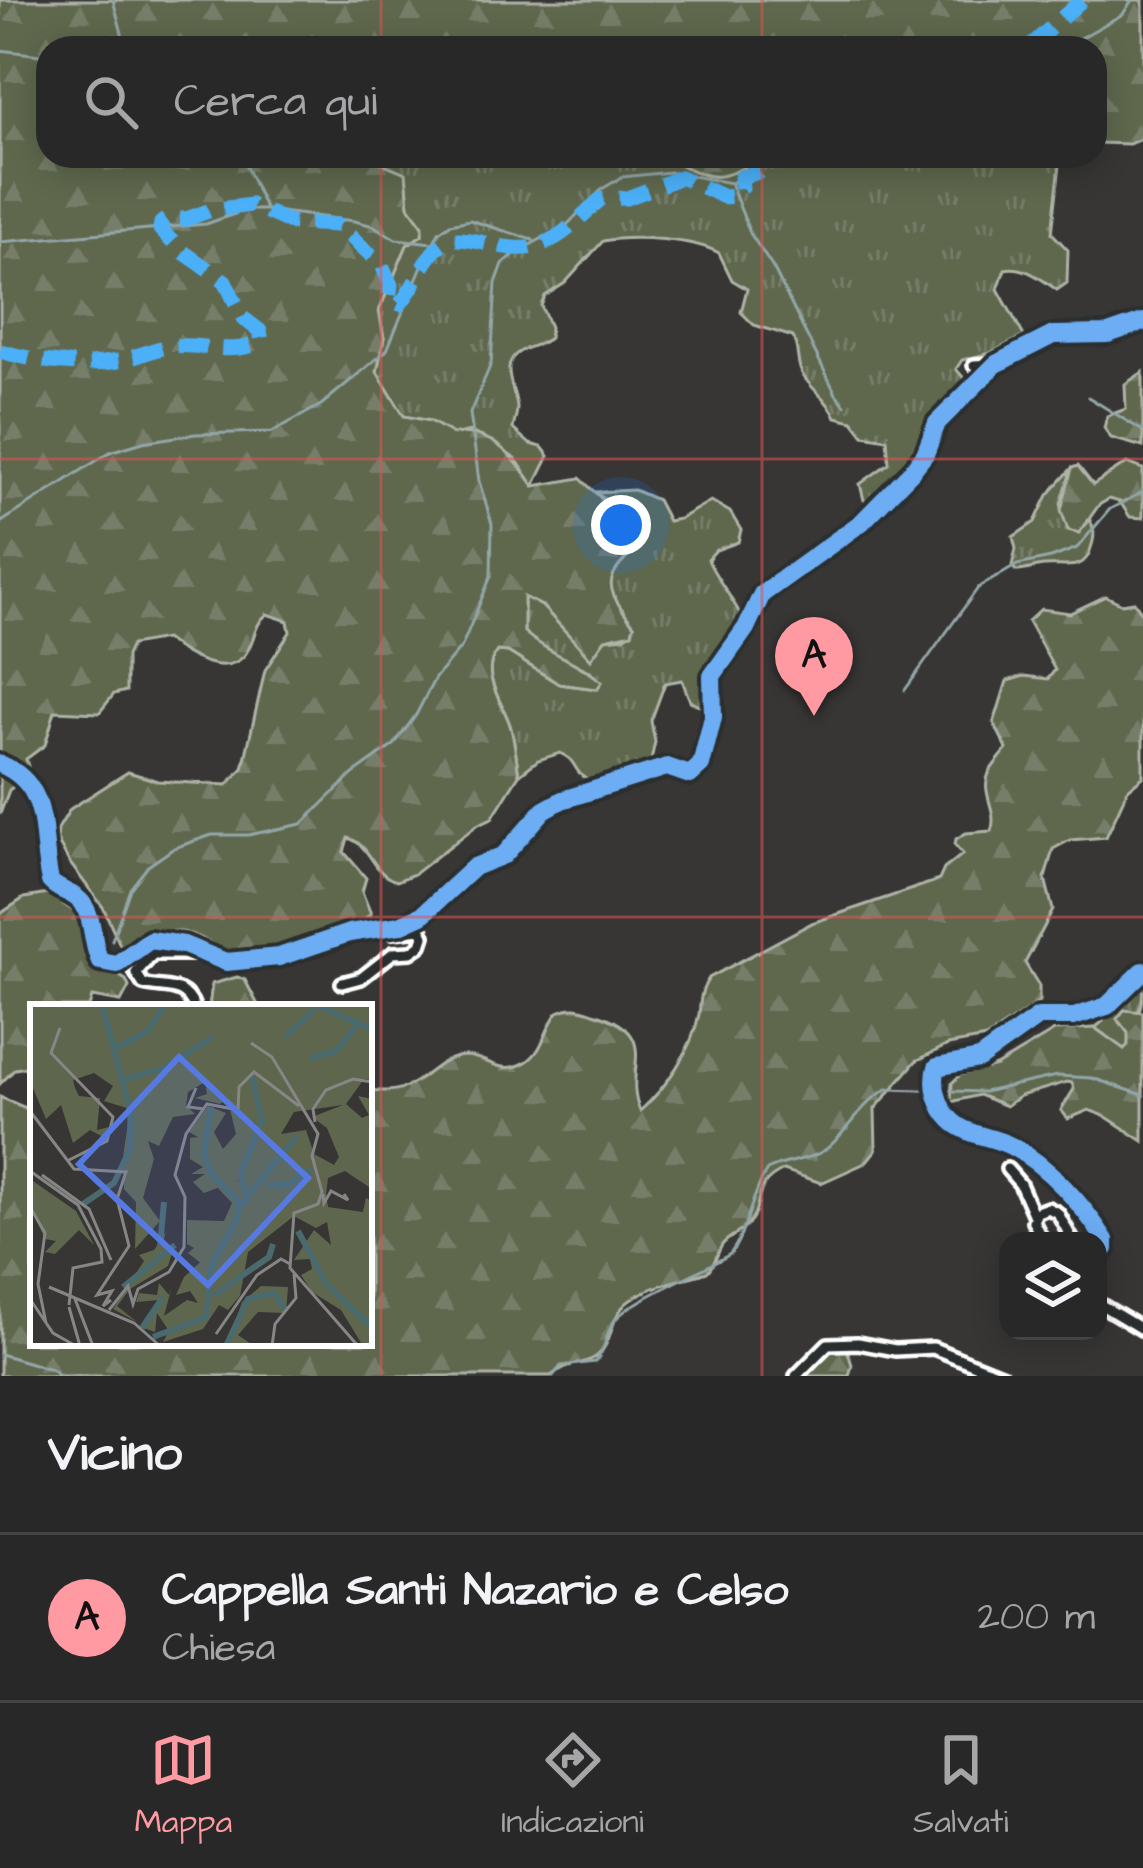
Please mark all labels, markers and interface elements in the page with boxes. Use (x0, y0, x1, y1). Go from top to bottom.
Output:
search box (36, 36, 1107, 168)
icon: search (78, 69, 144, 135)
text: Cerca qui (174, 71, 377, 133)
your location (591, 495, 651, 555)
pin: A (775, 617, 853, 716)
inset map (30, 1004, 372, 1346)
map controls (999, 1232, 1107, 1340)
button: layers (999, 1232, 1107, 1340)
text: Vicino (48, 1419, 182, 1490)
text: Cappella Santi Nazario e Celso (162, 1560, 788, 1622)
text: A (75, 1591, 99, 1645)
text: 200 m (978, 1591, 1095, 1645)
text: Chiesa (162, 1622, 275, 1676)
tab: Mappa (135, 1727, 232, 1845)
tab: Indicazioni (501, 1727, 644, 1845)
tab: Salvati (913, 1727, 1008, 1845)

